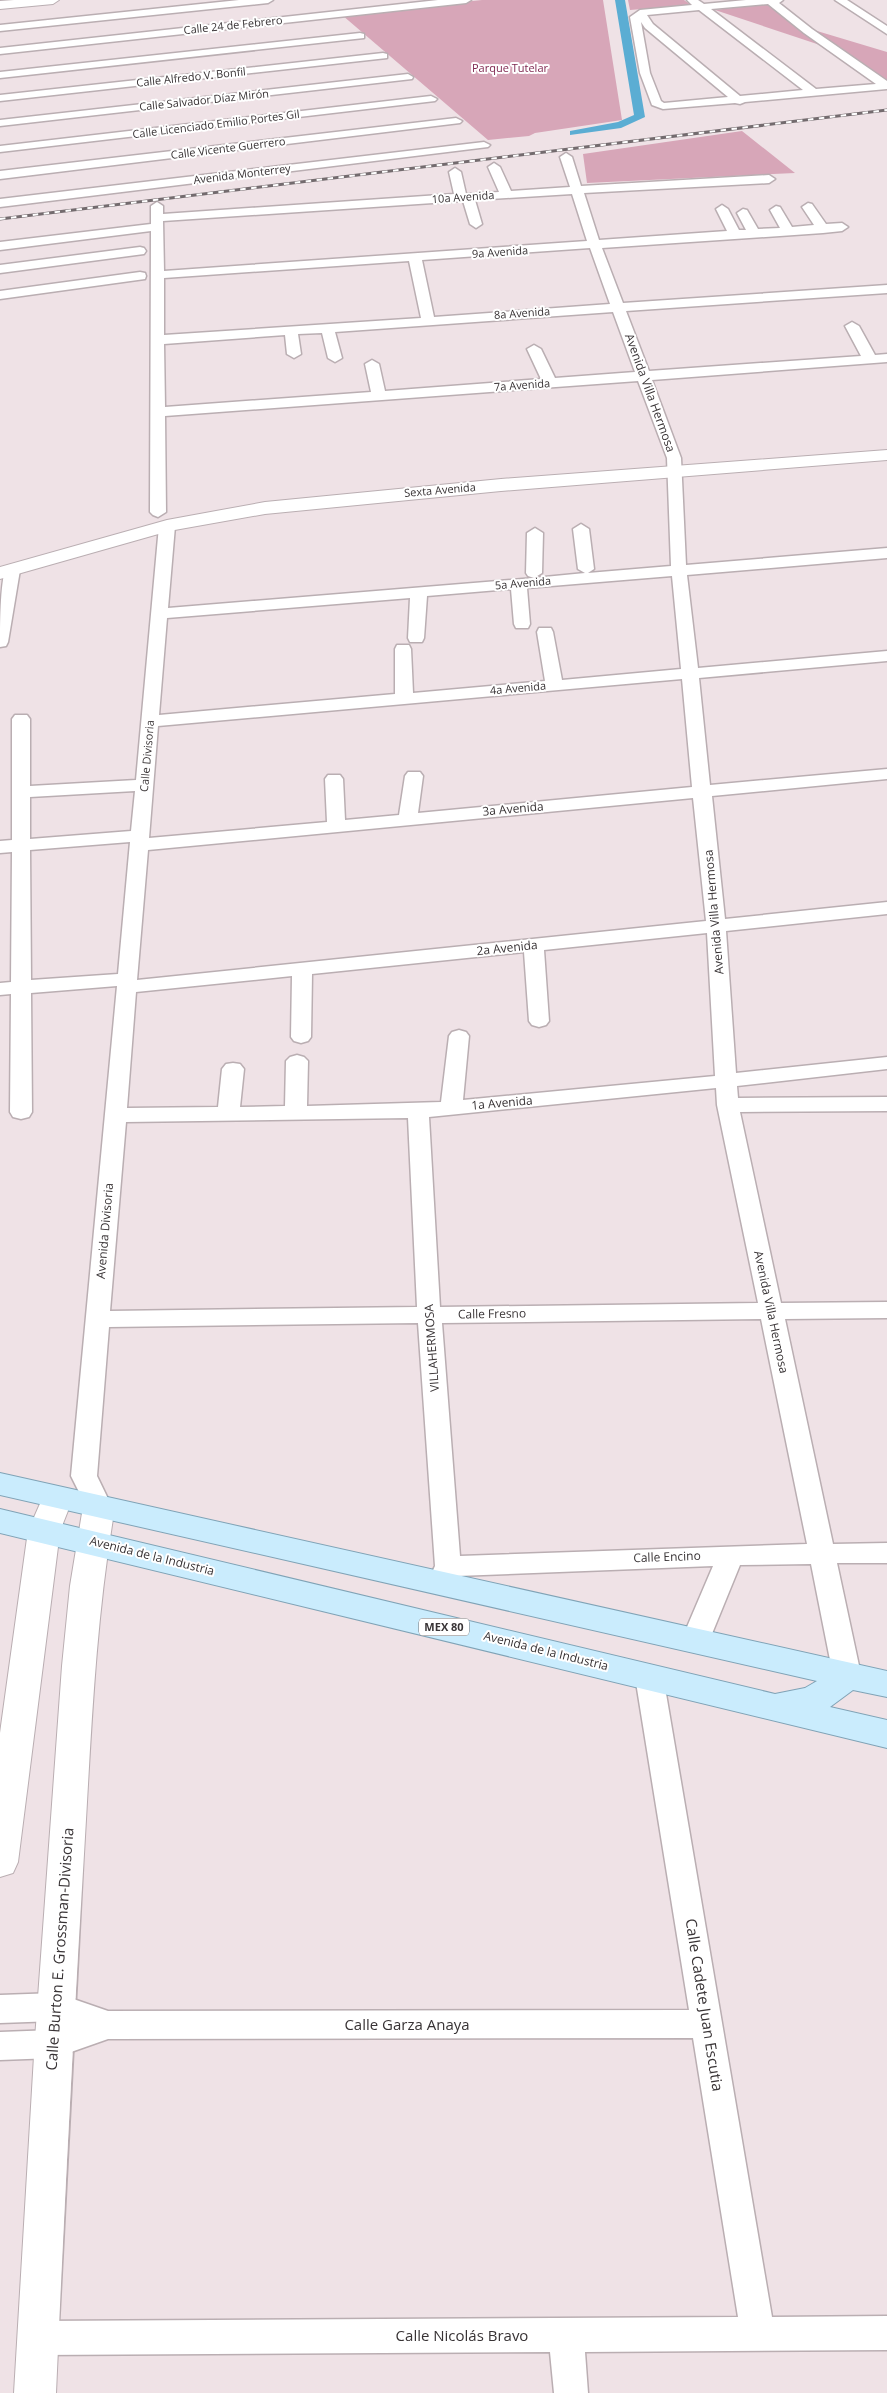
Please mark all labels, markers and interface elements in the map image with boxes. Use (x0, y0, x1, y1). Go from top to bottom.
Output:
street label: Calle 24 de Febrero (183, 12, 283, 37)
park label: Parque Tutelar (472, 60, 549, 75)
street label: Calle Alfredo V. Bonfil (135, 63, 246, 90)
street label: Calle Salvador Díaz Mirón (138, 85, 270, 114)
street label: Calle Licenciado Emilio Portes Gil (132, 106, 300, 141)
street label: Calle Vicente Guerrero (170, 133, 286, 162)
street label: Avenida Monterrey (192, 160, 292, 187)
street label: 10a Avenida (431, 187, 495, 206)
street label: 9a Avenida (471, 242, 529, 261)
street label: 8a Avenida (493, 303, 551, 322)
street label: Avenida Villa Hermosa (621, 331, 680, 455)
street label: 7a Avenida (493, 375, 551, 394)
street label: Sexta Avenida (404, 479, 476, 500)
street label: 5a Avenida (494, 573, 552, 592)
street label: 4a Avenida (489, 678, 547, 697)
street label: Calle Divisoria (136, 719, 157, 792)
street label: 3a Avenida (482, 797, 544, 820)
street label: Avenida Villa Hermosa (700, 849, 727, 975)
street label: 2a Avenida (476, 936, 538, 959)
street label: 1a Avenida (471, 1091, 533, 1114)
street label: Avenida Divisoria (92, 1182, 117, 1280)
street label: Avenida Villa Hermosa (750, 1249, 793, 1375)
street label: VILLAHERMOSA (420, 1303, 443, 1392)
street label: Calle Fresno (458, 1304, 526, 1323)
street label: Avenida de la Industria (88, 1532, 216, 1579)
street label: Calle Encino (633, 1547, 701, 1566)
road number: MEX 80 (419, 1618, 469, 1635)
street label: Avenida de la Industria (482, 1627, 610, 1674)
street label: Calle Burton E. Grossman-Divisoria (41, 1827, 77, 2071)
street label: Calle Cadete Juan Escutia (681, 1917, 729, 2093)
street label: Calle Garza Anaya (344, 2014, 470, 2034)
street label: Calle Nicolás Bravo (396, 2325, 528, 2345)

